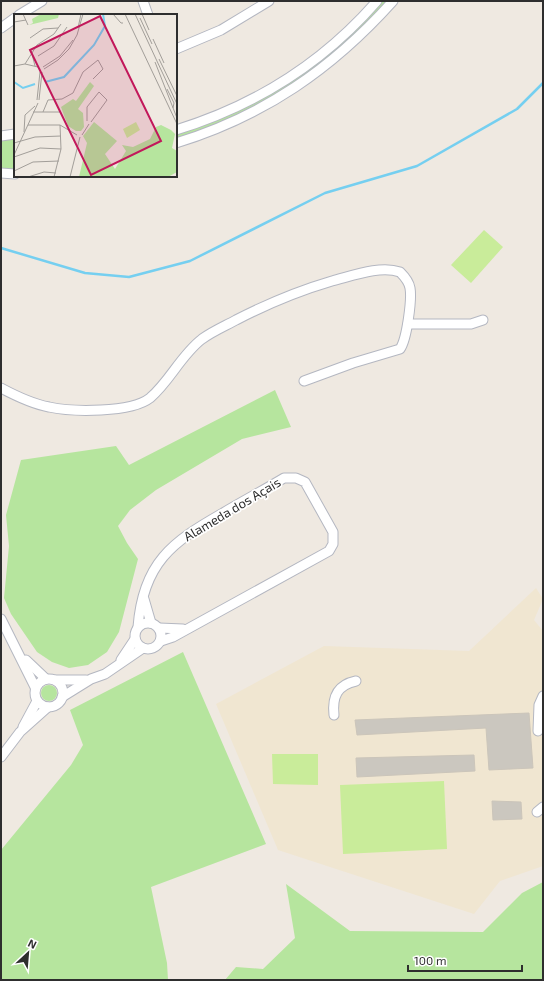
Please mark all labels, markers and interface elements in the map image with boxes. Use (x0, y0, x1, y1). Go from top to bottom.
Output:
inset map (14, 14, 177, 177)
street label: Alameda dos Açais (181, 474, 284, 545)
north arrow (8, 933, 48, 973)
text: N (26, 936, 39, 951)
scale bar (408, 947, 522, 973)
text: 100 m (414, 953, 446, 967)

